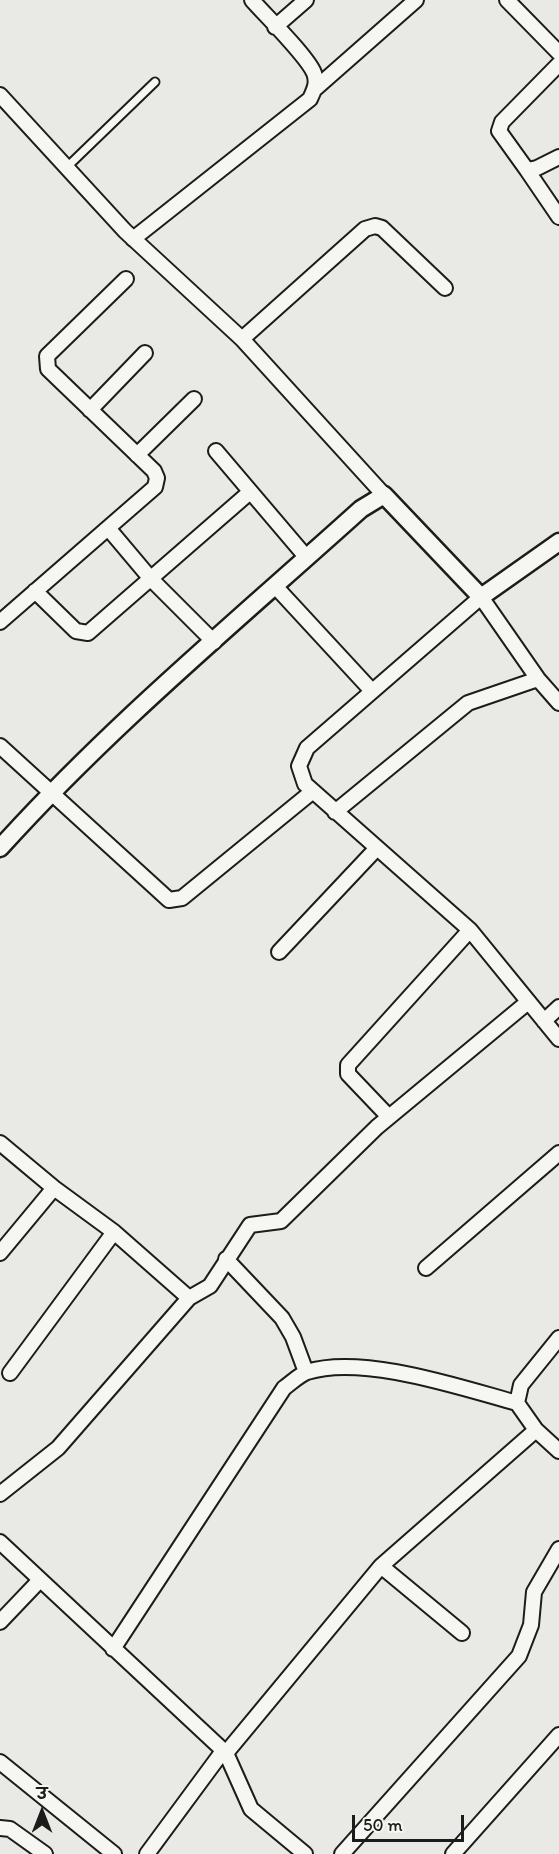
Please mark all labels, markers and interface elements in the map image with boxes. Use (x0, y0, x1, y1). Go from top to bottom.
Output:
north arrow (12, 1782, 72, 1842)
text: उ (37, 1784, 47, 1803)
scale bar (355, 1803, 468, 1841)
text: 50 m (363, 1814, 403, 1836)

